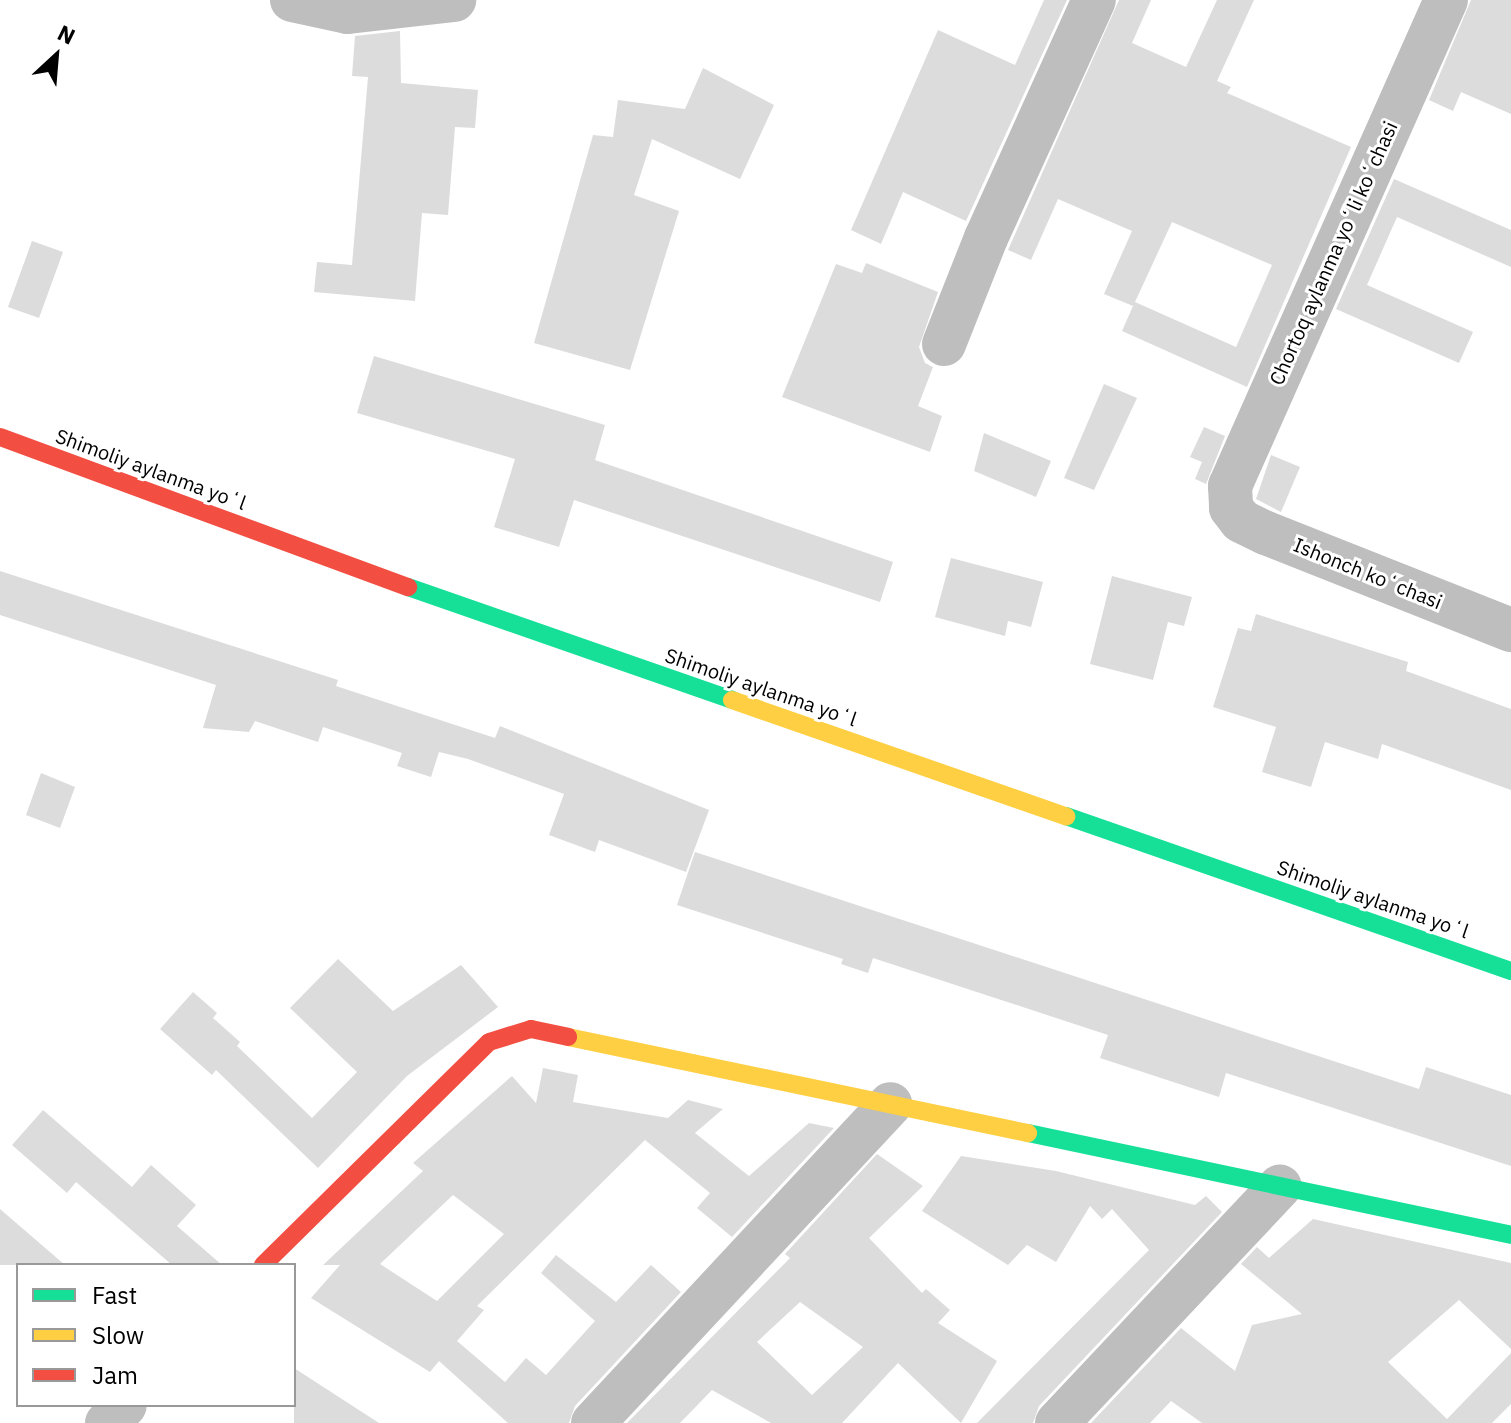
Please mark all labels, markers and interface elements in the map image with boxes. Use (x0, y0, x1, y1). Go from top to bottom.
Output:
north arrow (16, 16, 96, 96)
text: N (53, 17, 80, 51)
street label: Chortoq aylanma yoʻli koʻchasi (1264, 117, 1402, 389)
street label: Shimoliy aylanma yoʻl (52, 423, 250, 515)
street label: Ishonch koʻchasi (1290, 532, 1446, 614)
street label: Shimoliy aylanma yoʻl (662, 643, 860, 731)
street label: Shimoliy aylanma yoʻl (1274, 855, 1472, 943)
legend (16, 1263, 296, 1407)
text: Fast (92, 1279, 137, 1311)
text: Slow (92, 1319, 144, 1351)
text: Jam (92, 1359, 138, 1391)

